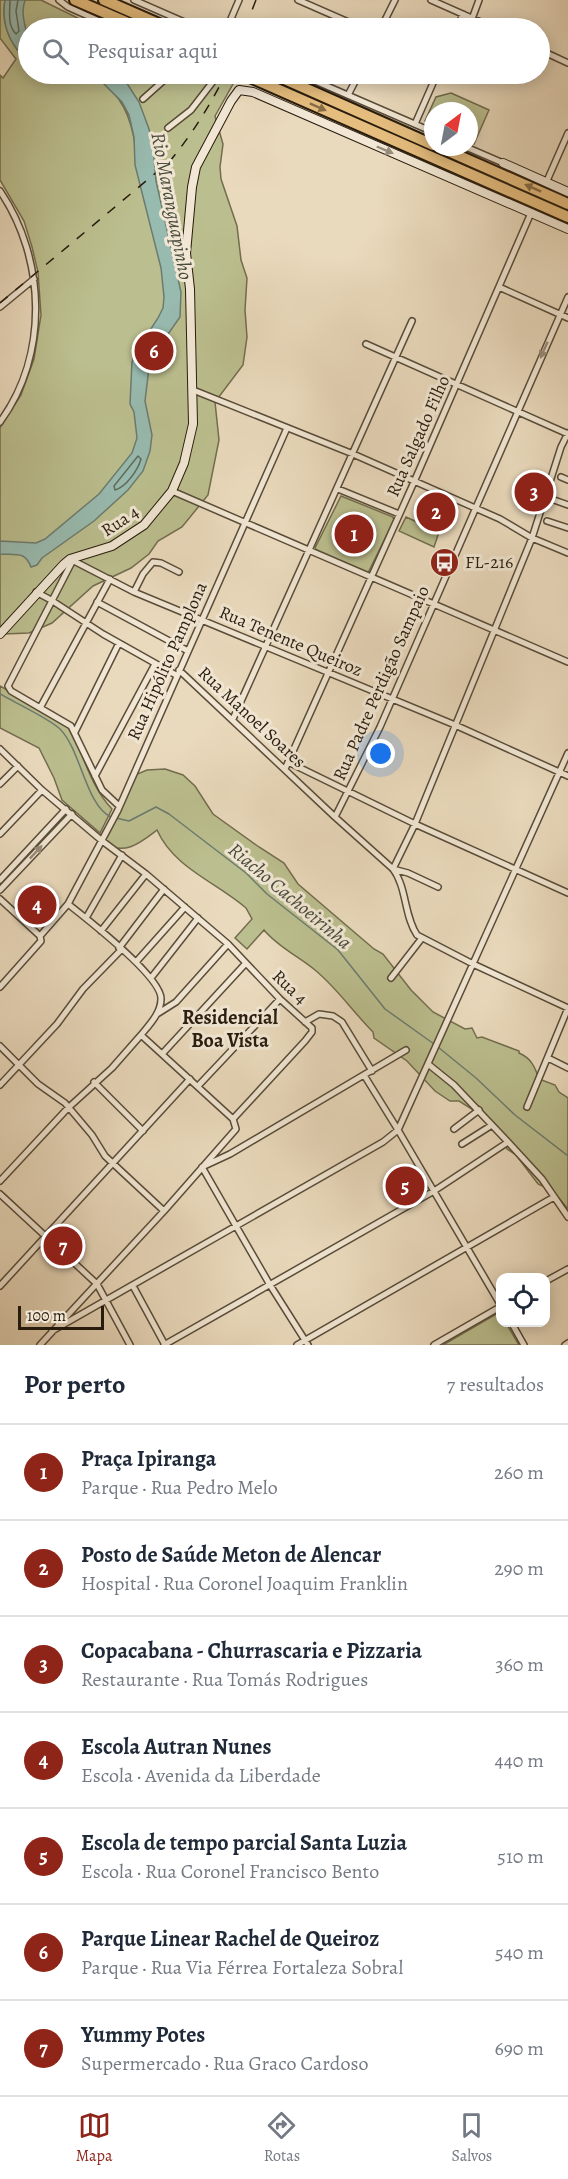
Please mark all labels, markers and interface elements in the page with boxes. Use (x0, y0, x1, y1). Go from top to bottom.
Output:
search box (18, 18, 550, 84)
icon: search (39, 35, 72, 68)
text: Pesquisar aqui (87, 36, 218, 66)
one-way arrow (309, 102, 326, 111)
north arrow (424, 102, 478, 156)
water label: Rio Maranguapinho (144, 130, 200, 282)
one-way arrow (377, 145, 395, 155)
one-way arrow (524, 184, 541, 193)
pin: 6 (134, 328, 174, 374)
one-way arrow (540, 342, 549, 359)
street label: Rua Salgado Filho (381, 372, 455, 500)
pin: 3 (514, 470, 554, 514)
pin: 2 (416, 490, 456, 534)
street label: Rua 4 (97, 500, 143, 542)
pin: 1 (334, 512, 374, 556)
bus stop icon: FL-216 (428, 546, 460, 578)
place label: FL-216 (465, 550, 513, 574)
street label: Rua Hipólito Pamplona (121, 577, 213, 744)
street label: Rua Padre Perdigão Sampaio (327, 582, 435, 784)
street label: Rua Tenente Queiroz (216, 600, 366, 682)
street label: Rua Manoel Soares (193, 661, 311, 773)
your location (366, 739, 395, 768)
water label: Riacho Cachoeirinha (223, 836, 357, 956)
one-way arrow (29, 845, 42, 860)
pin: 4 (18, 882, 57, 928)
street label: Rua 4 (267, 964, 313, 1010)
district label: Residencial Boa Vista (182, 1004, 279, 1054)
pin: 5 (386, 1164, 424, 1208)
pin: 7 (44, 1224, 82, 1268)
map controls (496, 1273, 550, 1327)
button: locate (496, 1273, 550, 1327)
scale bar (18, 1303, 104, 1330)
text: 100 m (27, 1305, 66, 1327)
text: Por perto (24, 1367, 125, 1402)
text: 7 resultados (447, 1371, 544, 1398)
text: Praça Ipiranga (81, 1444, 216, 1474)
text: 1 (40, 1459, 47, 1486)
text: 260 m (494, 1459, 544, 1486)
text: Parque · Rua Pedro Melo (81, 1474, 278, 1501)
text: Posto de Saúde Meton de Alencar (81, 1540, 381, 1570)
text: 2 (39, 1555, 48, 1582)
text: 290 m (494, 1555, 544, 1582)
text: Hospital · Rua Coronel Joaquim Franklin (81, 1570, 408, 1597)
text: Copacabana - Churrascaria e Pizzaria (81, 1636, 422, 1666)
text: 3 (39, 1651, 48, 1678)
text: 360 m (495, 1651, 544, 1678)
text: Restaurante · Rua Tomás Rodrigues (81, 1666, 368, 1693)
text: Escola Autran Nunes (81, 1732, 271, 1762)
text: 4 (39, 1747, 48, 1774)
text: 440 m (495, 1747, 544, 1774)
text: Escola · Avenida da Liberdade (81, 1762, 321, 1789)
text: Escola de tempo parcial Santa Luzia (81, 1828, 407, 1858)
text: 5 (39, 1843, 48, 1870)
text: 510 m (497, 1843, 544, 1870)
text: Escola · Rua Coronel Francisco Bento (81, 1858, 379, 1885)
text: Parque Linear Rachel de Queiroz (81, 1924, 379, 1954)
text: 6 (39, 1939, 48, 1966)
text: 540 m (495, 1939, 544, 1966)
text: Parque · Rua Via Férrea Fortaleza Sobral (81, 1954, 403, 1981)
text: Yummy Potes (81, 2020, 205, 2050)
text: 7 (39, 2035, 48, 2062)
text: 690 m (494, 2035, 544, 2062)
text: Supermercado · Rua Graco Cardoso (81, 2050, 368, 2077)
tab: Mapa (76, 2109, 112, 2167)
tab: Rotas (264, 2109, 300, 2167)
tab: Salvos (452, 2109, 492, 2167)

